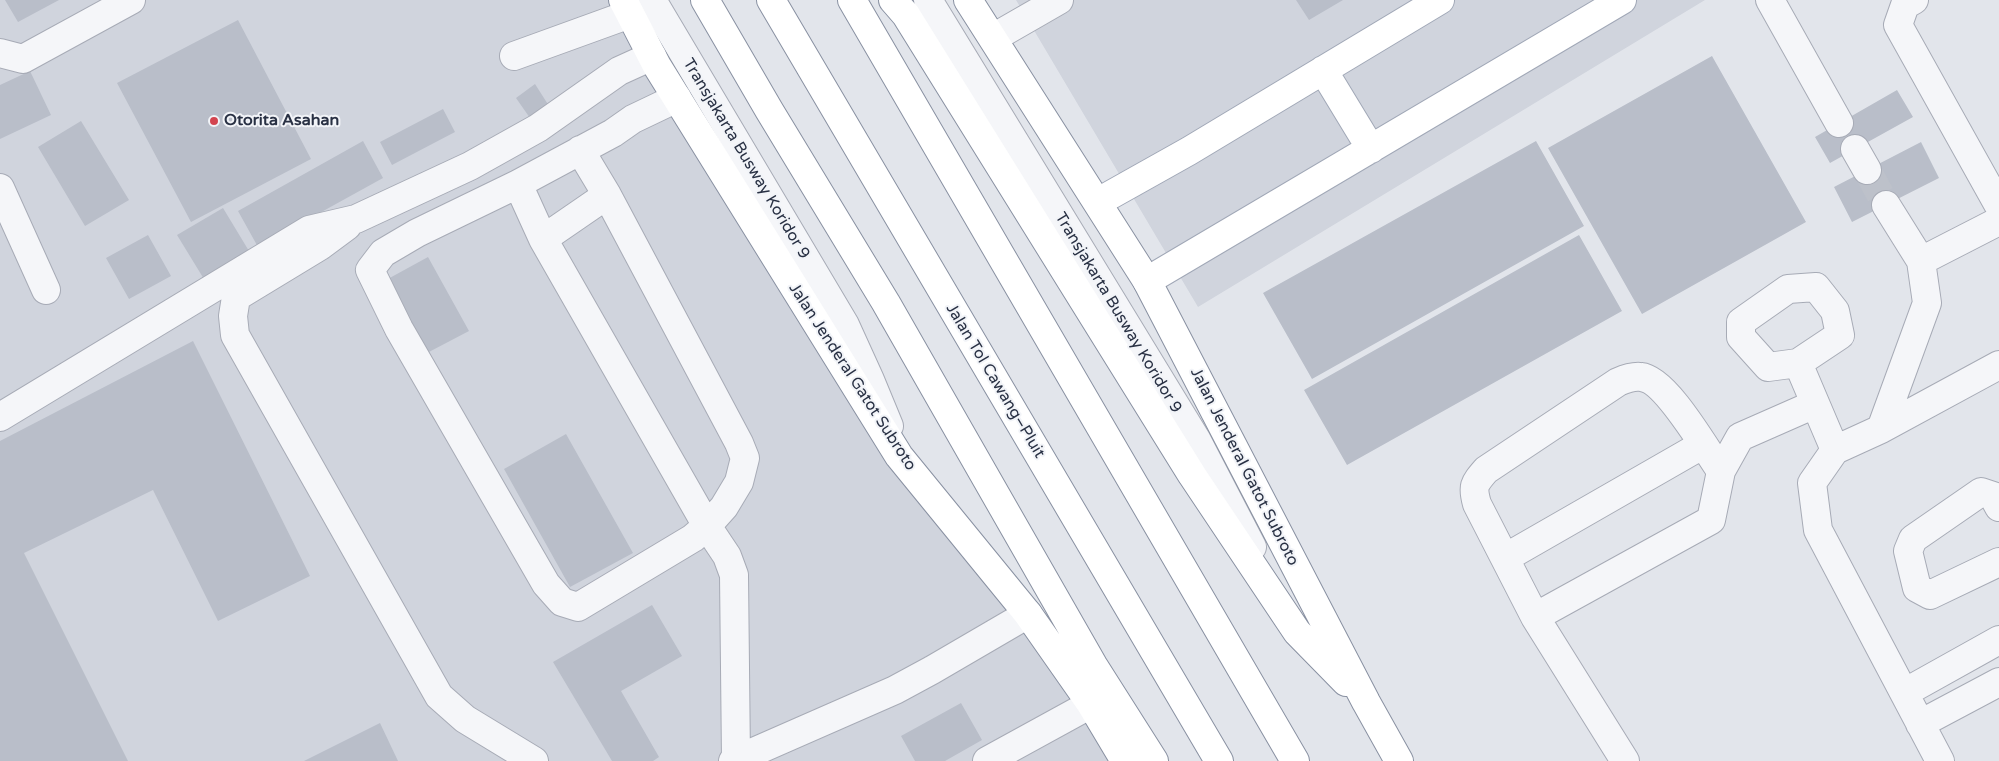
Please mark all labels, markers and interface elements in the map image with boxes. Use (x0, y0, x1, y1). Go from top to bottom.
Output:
street label: Transjakarta Busway Koridor 9 (678, 55, 814, 263)
place label: Otorita Asahan (224, 111, 339, 131)
marker: Otorita Asahan (208, 115, 220, 127)
street label: Transjakarta Busway Koridor 9 (1050, 209, 1186, 417)
street label: Jalan Jenderal Gatot Subroto (784, 280, 920, 474)
street label: Jalan Tol Cawang–Pluit (941, 300, 1049, 462)
street label: Jalan Jenderal Gatot Subroto (1186, 365, 1302, 569)

